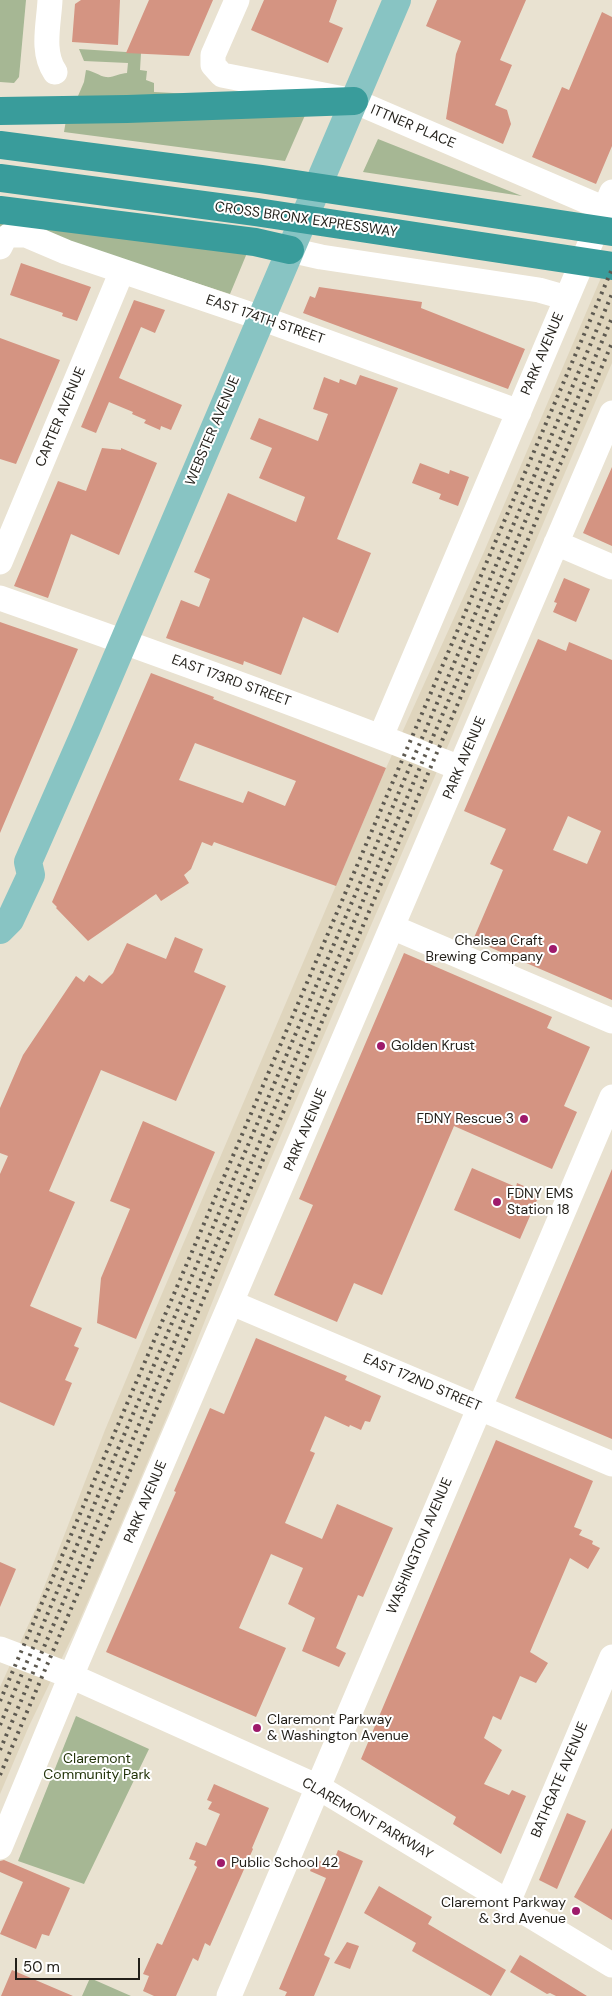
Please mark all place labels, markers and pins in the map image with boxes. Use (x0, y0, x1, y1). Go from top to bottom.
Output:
place label: Chelsea Craft Brewing Company (426, 933, 543, 966)
marker: Chelsea Craft Brewing Company (547, 943, 559, 955)
place label: Golden Krust (391, 1038, 475, 1054)
marker: Golden Krust (375, 1040, 387, 1052)
place label: FDNY Rescue 3 (417, 1111, 514, 1127)
marker: FDNY Rescue 3 (518, 1113, 530, 1125)
place label: FDNY EMS Station 18 (507, 1186, 573, 1218)
marker: FDNY EMS Station 18 (491, 1196, 503, 1208)
place label: Claremont Parkway & Washington Avenue (267, 1712, 409, 1744)
marker: Claremont Parkway & Washington Avenue (251, 1722, 263, 1734)
place label: Public School 42 (231, 1855, 338, 1871)
marker: Public School 42 (215, 1857, 227, 1869)
place label: Claremont Parkway & 3rd Avenue (441, 1895, 566, 1928)
marker: Claremont Parkway & 3rd Avenue (570, 1905, 582, 1917)

